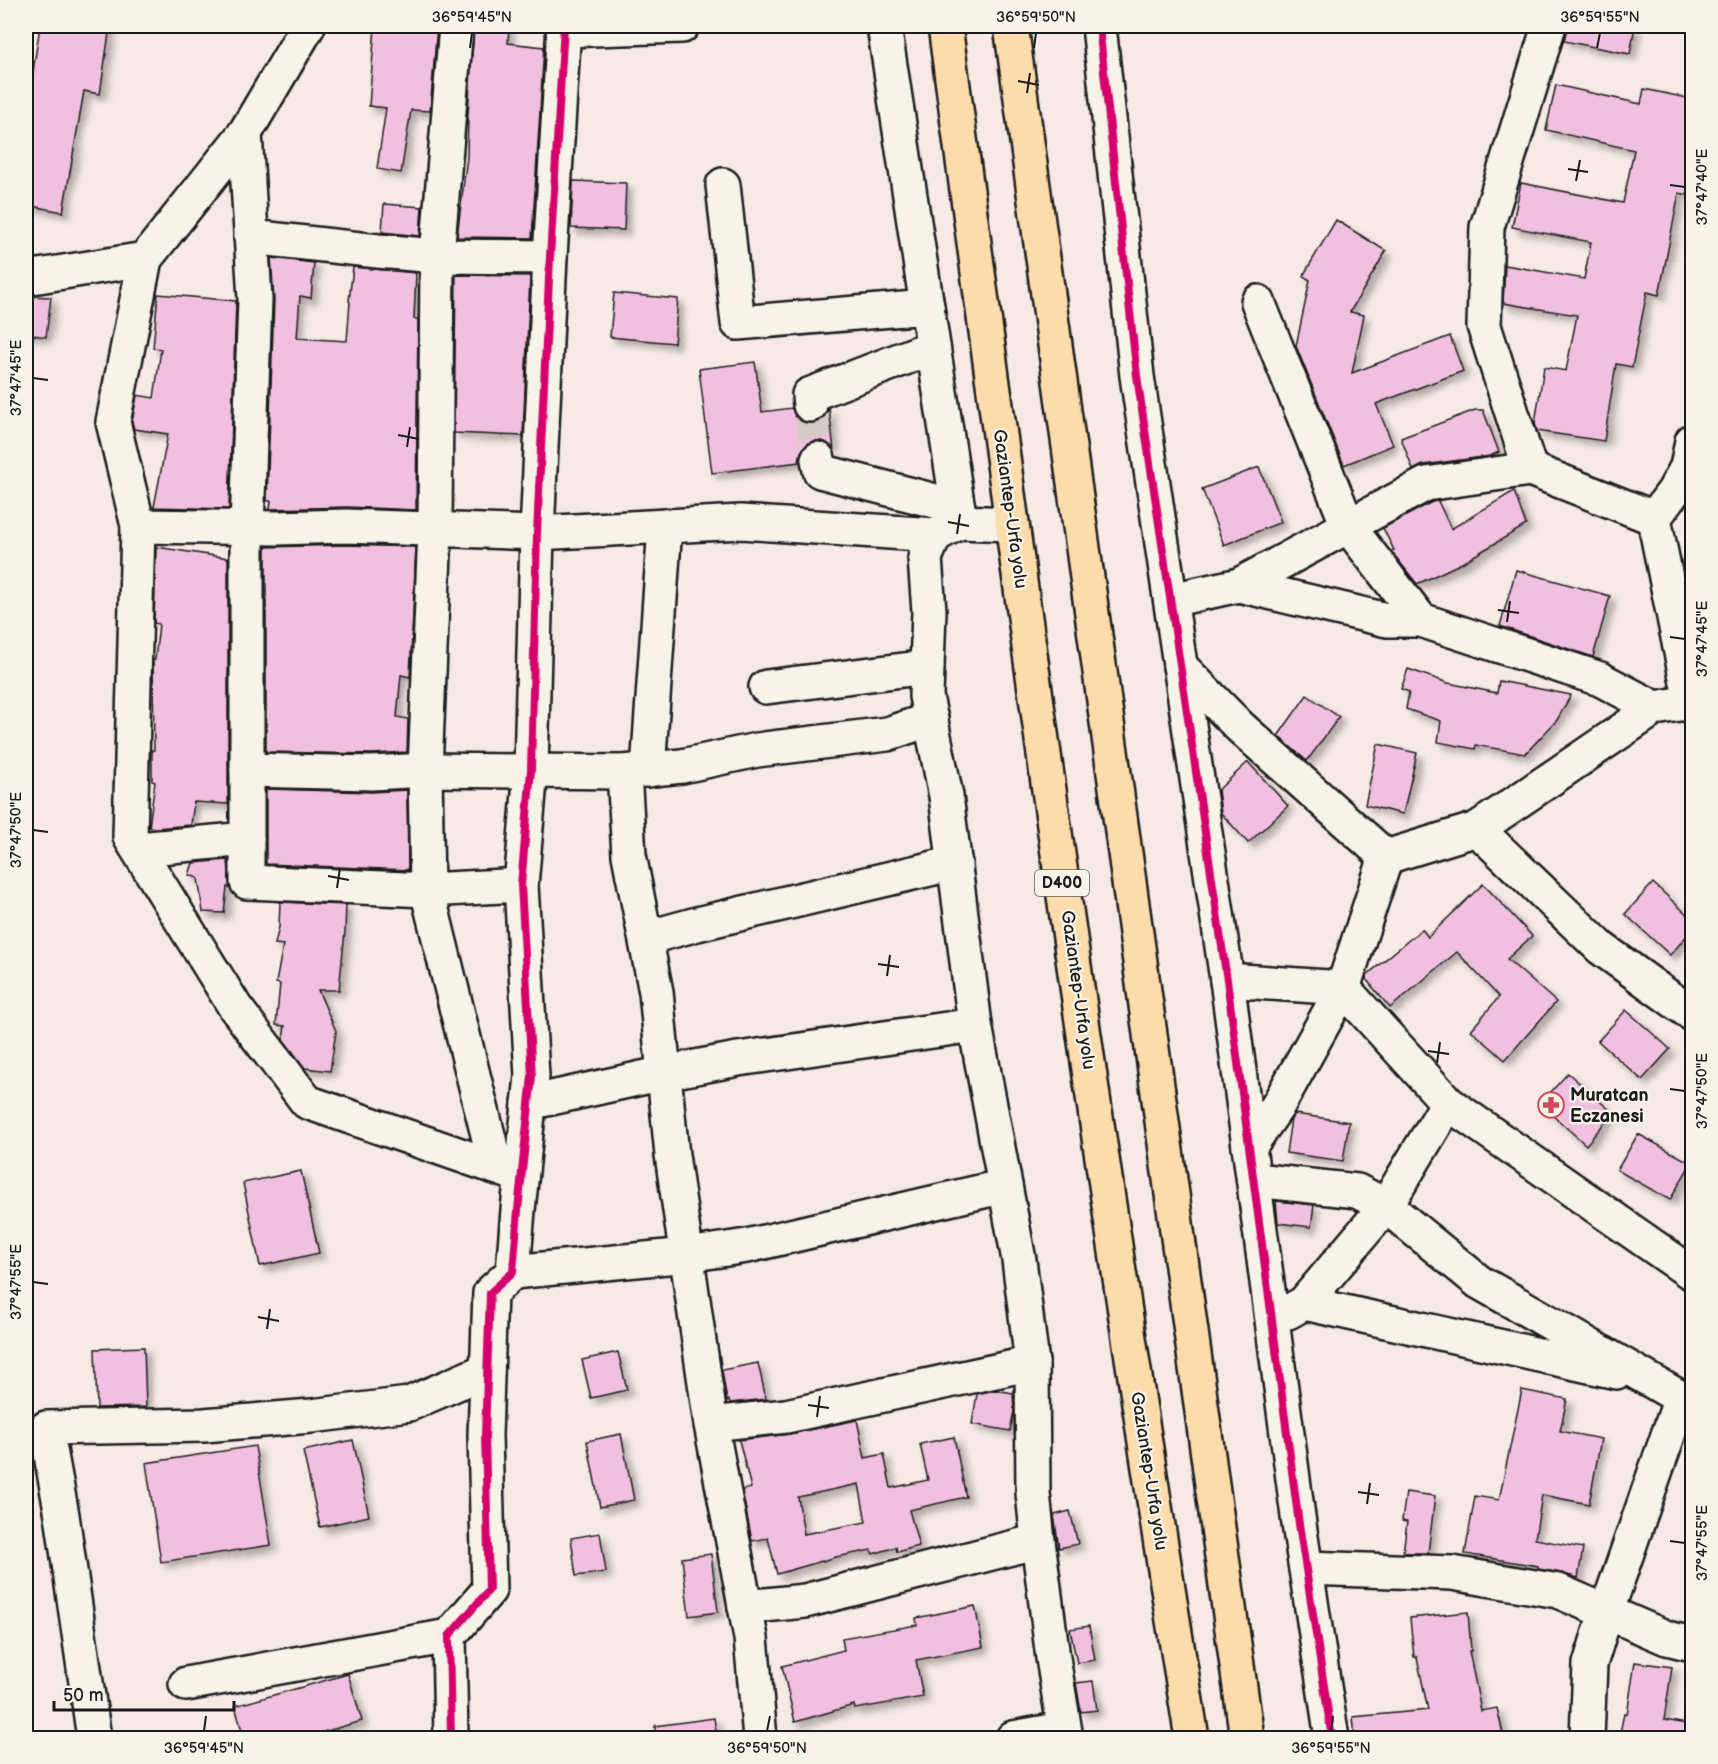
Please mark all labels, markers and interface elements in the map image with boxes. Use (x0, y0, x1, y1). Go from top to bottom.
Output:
text: 36°59'45"N (432, 8, 512, 27)
text: 36°59'50"N (996, 8, 1076, 27)
text: 36°59'55"N (1560, 8, 1640, 27)
text: 37°47'40"E (1693, 148, 1712, 225)
text: 37°47'45"E (7, 340, 26, 416)
street label: Gaziantep-Urfa yolu (988, 428, 1032, 590)
text: 37°47'45"E (1693, 601, 1712, 677)
text: 37°47'50"E (7, 792, 26, 868)
road number: D400 (1035, 870, 1089, 896)
street label: Gaziantep-Urfa yolu (1056, 909, 1100, 1071)
text: 37°47'50"E (1693, 1053, 1712, 1129)
place label: Muratcan Eczanesi (1570, 1085, 1649, 1127)
pharmacy icon: Muratcan Eczanesi (1536, 1090, 1566, 1120)
text: 37°47'55"E (7, 1244, 26, 1320)
street label: Gaziantep-Urfa yolu (1126, 1390, 1172, 1552)
text: 37°47'55"E (1693, 1505, 1712, 1581)
scale bar (54, 1674, 234, 1712)
text: 50 m (63, 1685, 104, 1706)
text: 36°59'45"N (164, 1739, 244, 1758)
text: 36°59'50"N (727, 1739, 807, 1758)
text: 36°59'55"N (1291, 1739, 1371, 1758)

